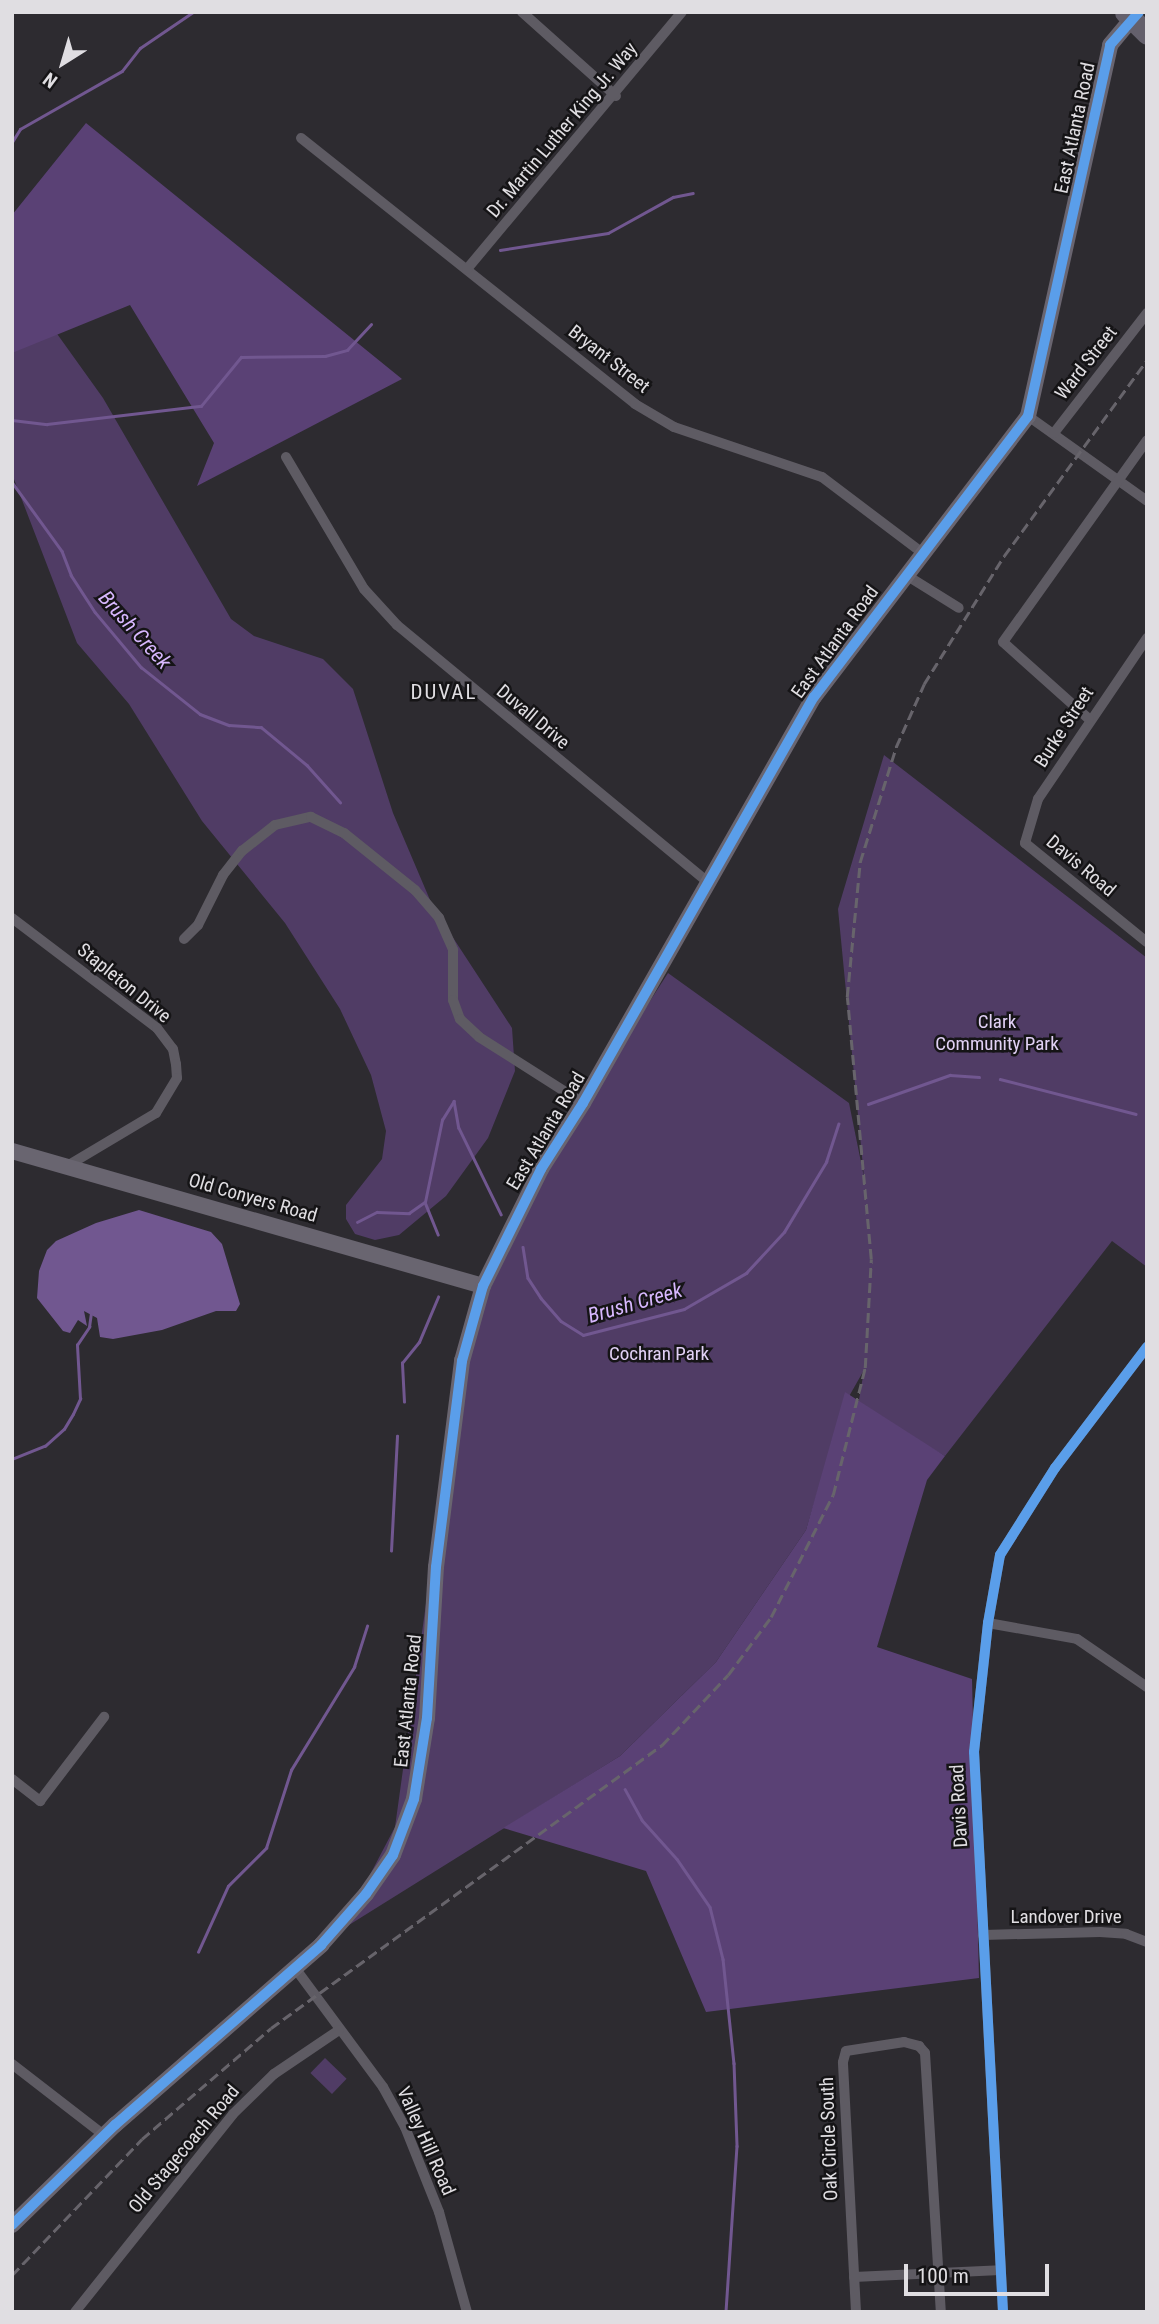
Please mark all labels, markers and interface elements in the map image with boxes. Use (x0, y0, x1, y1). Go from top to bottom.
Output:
north arrow (28, 28, 98, 98)
street label: Dr. Martin Luther King Jr. Way (482, 38, 642, 222)
street label: East Atlanta Road (1050, 60, 1100, 196)
text: N (38, 67, 62, 93)
street label: Bryant Street (564, 320, 654, 398)
street label: Ward Street (1050, 322, 1122, 404)
street label: East Atlanta Road (787, 581, 883, 703)
water label: Brush Creek (93, 586, 177, 674)
district label: DUVAL (411, 679, 477, 705)
street label: Duvall Drive (492, 680, 574, 754)
street label: Burke Street (1030, 682, 1098, 772)
street label: Davis Road (1042, 830, 1120, 902)
street label: Stapleton Drive (73, 938, 175, 1028)
park label: Clark Community Park (935, 1011, 1059, 1055)
street label: East Atlanta Road (502, 1068, 590, 1194)
street label: Old Conyers Road (186, 1169, 320, 1227)
water label: Brush Creek (585, 1278, 685, 1328)
park label: Cochran Park (609, 1343, 709, 1365)
street label: East Atlanta Road (390, 1633, 426, 1769)
street label: Davis Road (945, 1764, 973, 1848)
street label: Landover Drive (1010, 1906, 1122, 1928)
street label: Oak Circle South (815, 2077, 843, 2201)
street label: Old Stagecoach Road (124, 2080, 244, 2218)
street label: Valley Hill Road (392, 2083, 460, 2199)
scale bar (907, 2250, 1052, 2294)
text: 100 m (917, 2264, 969, 2288)

